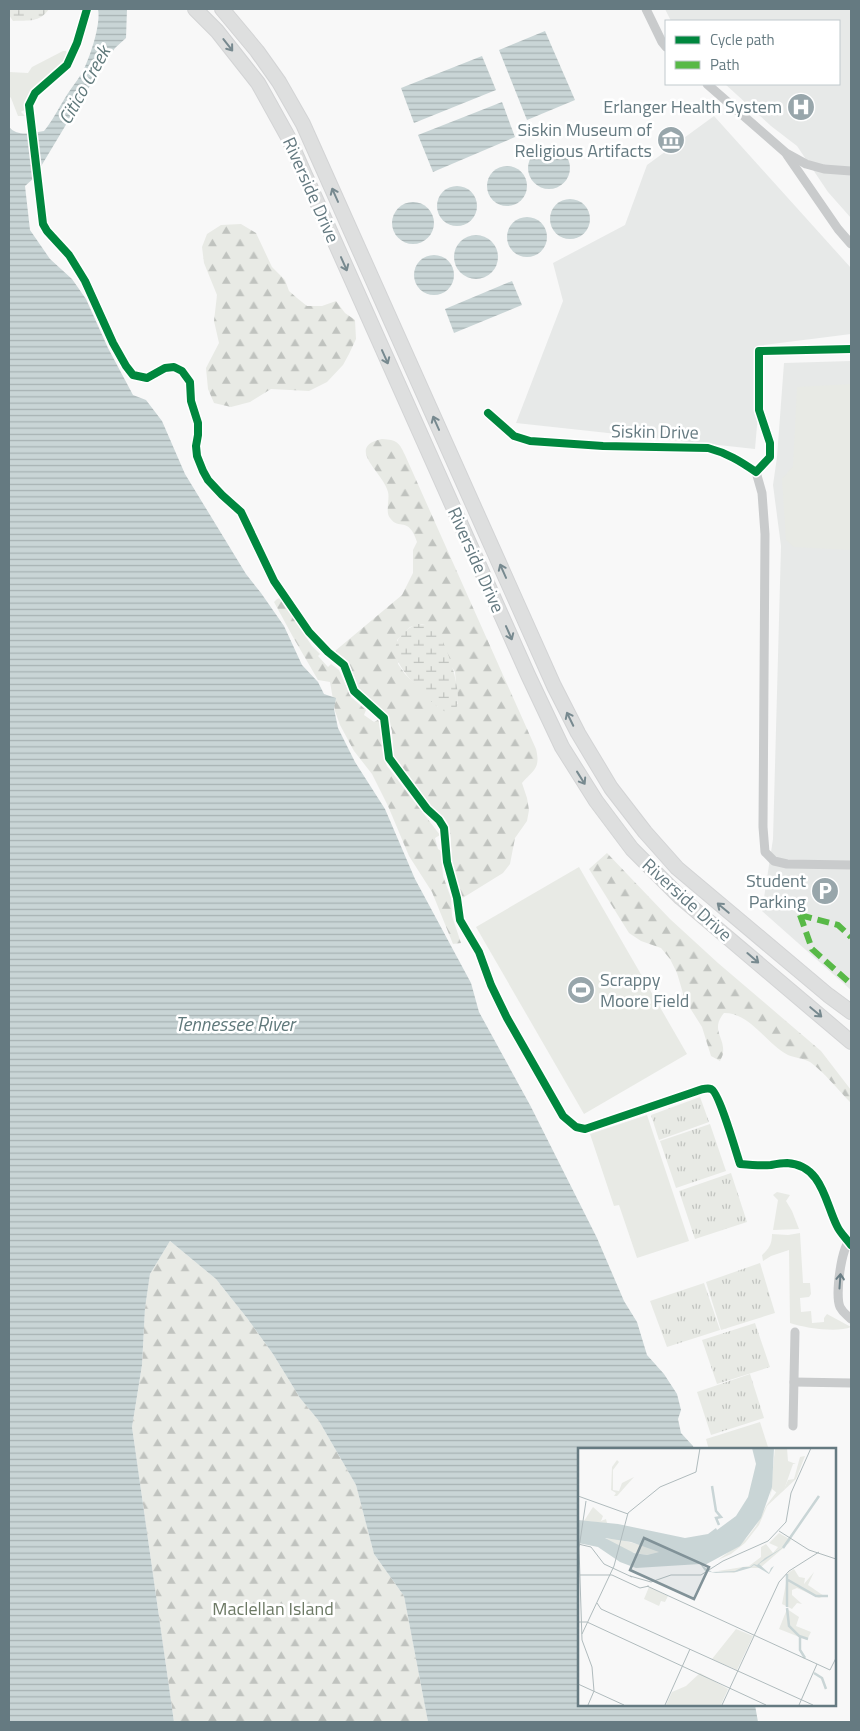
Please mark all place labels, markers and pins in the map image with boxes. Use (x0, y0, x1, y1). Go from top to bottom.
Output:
hospital icon: Erlanger Health System (786, 92, 816, 122)
place label: Erlanger Health System (603, 93, 782, 120)
place label: Siskin Museum of Religious Artifacts (515, 116, 652, 164)
museum icon: Siskin Museum of Religious Artifacts (656, 125, 686, 155)
place label: Student Parking (746, 867, 807, 915)
parking icon: Student Parking (810, 876, 840, 906)
place label: Scrappy Moore Field (600, 966, 689, 1014)
sports icon: Scrappy Moore Field (566, 975, 596, 1005)

